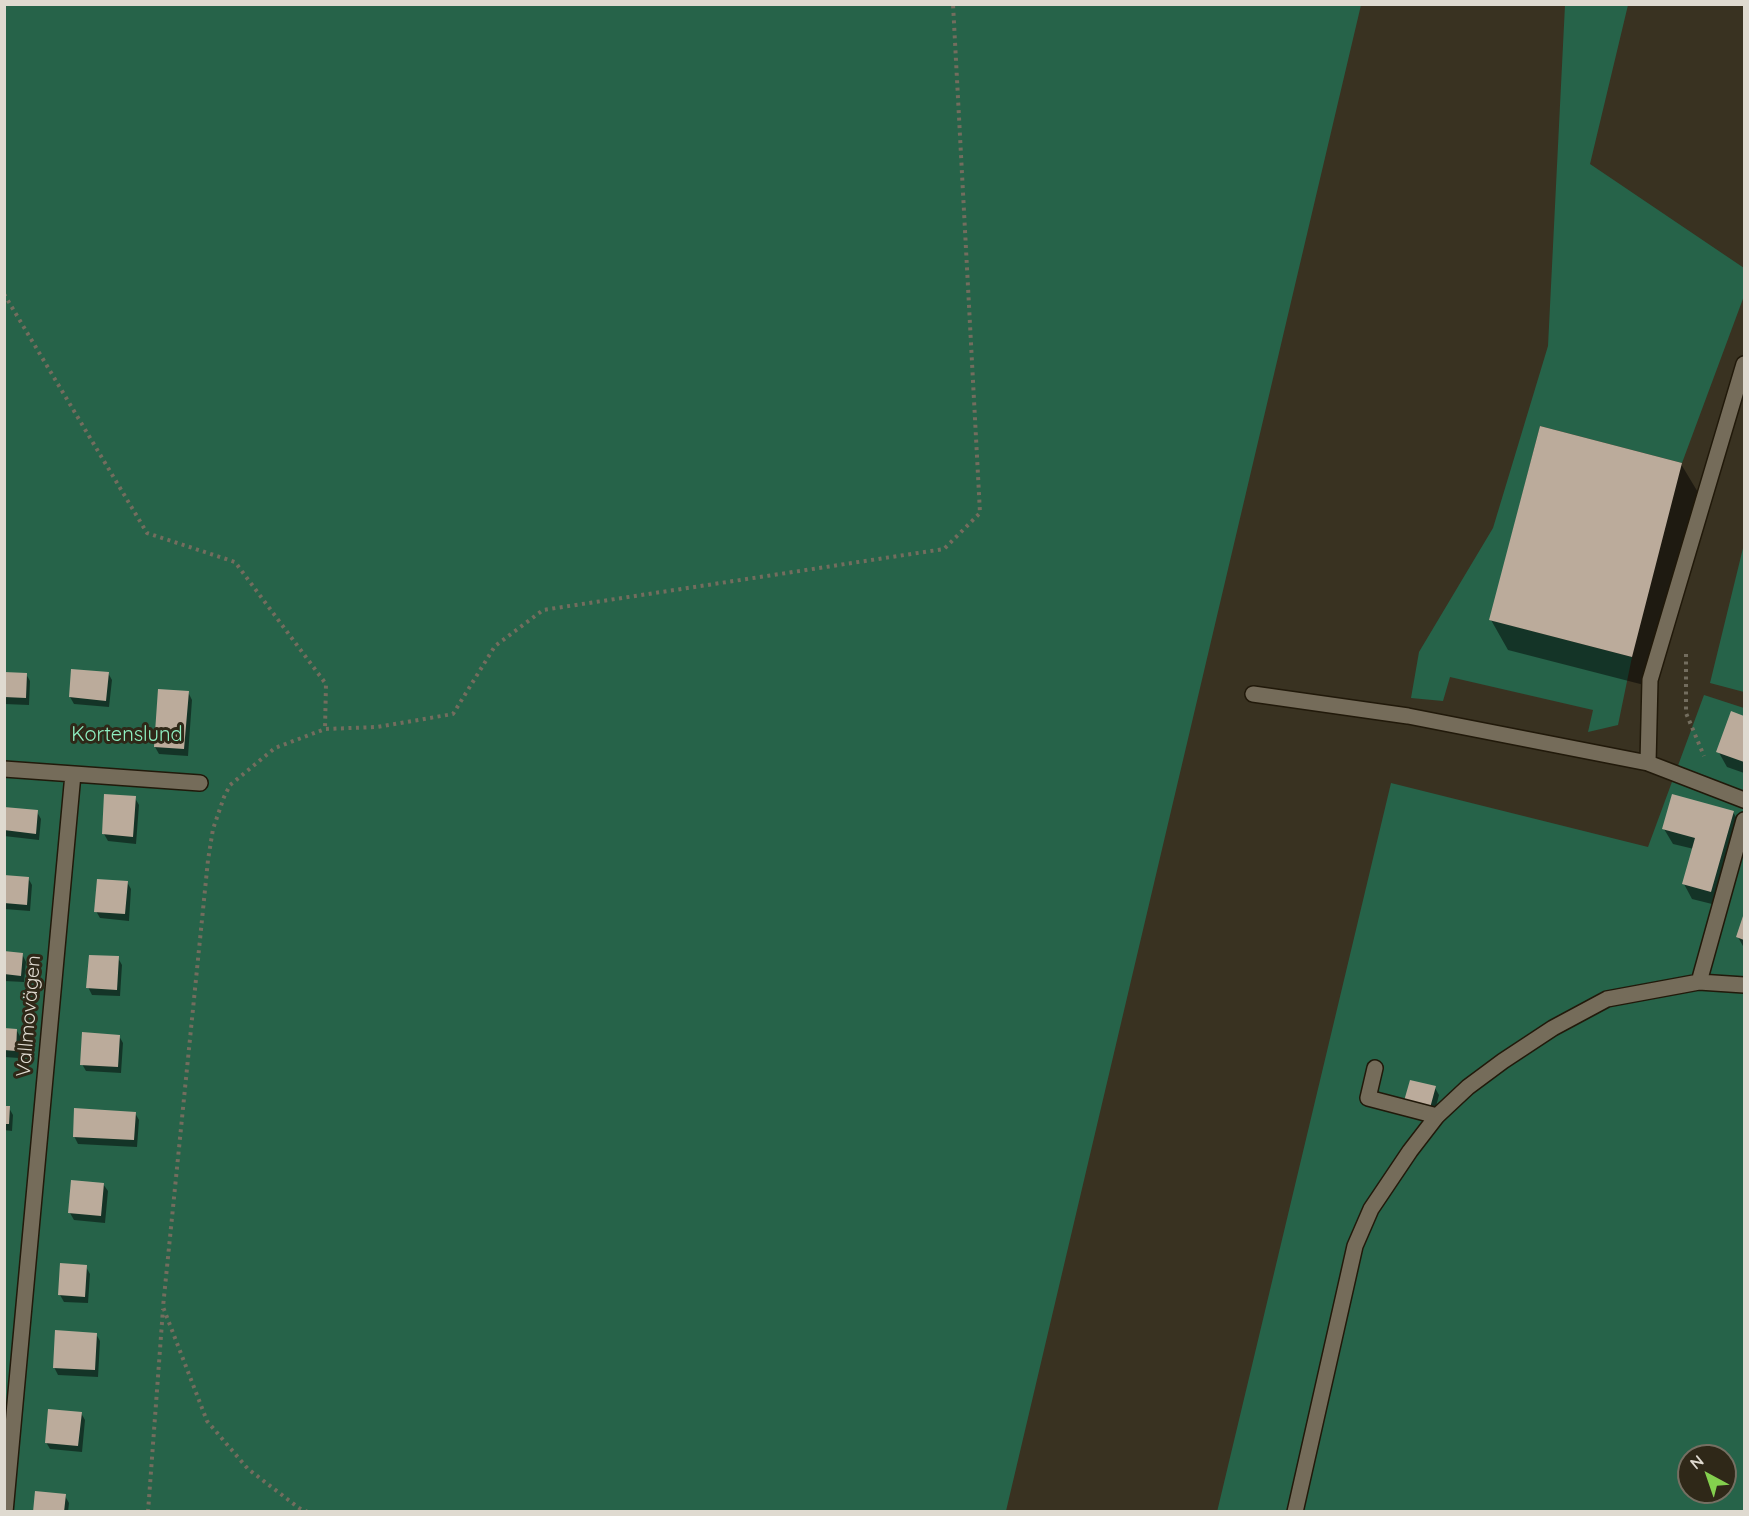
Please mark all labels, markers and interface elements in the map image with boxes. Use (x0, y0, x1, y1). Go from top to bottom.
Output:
park label: Kortenslund (71, 723, 183, 747)
street label: Vallmovägen (12, 954, 46, 1078)
north arrow (1677, 1444, 1737, 1504)
text: N (1686, 1450, 1708, 1473)

